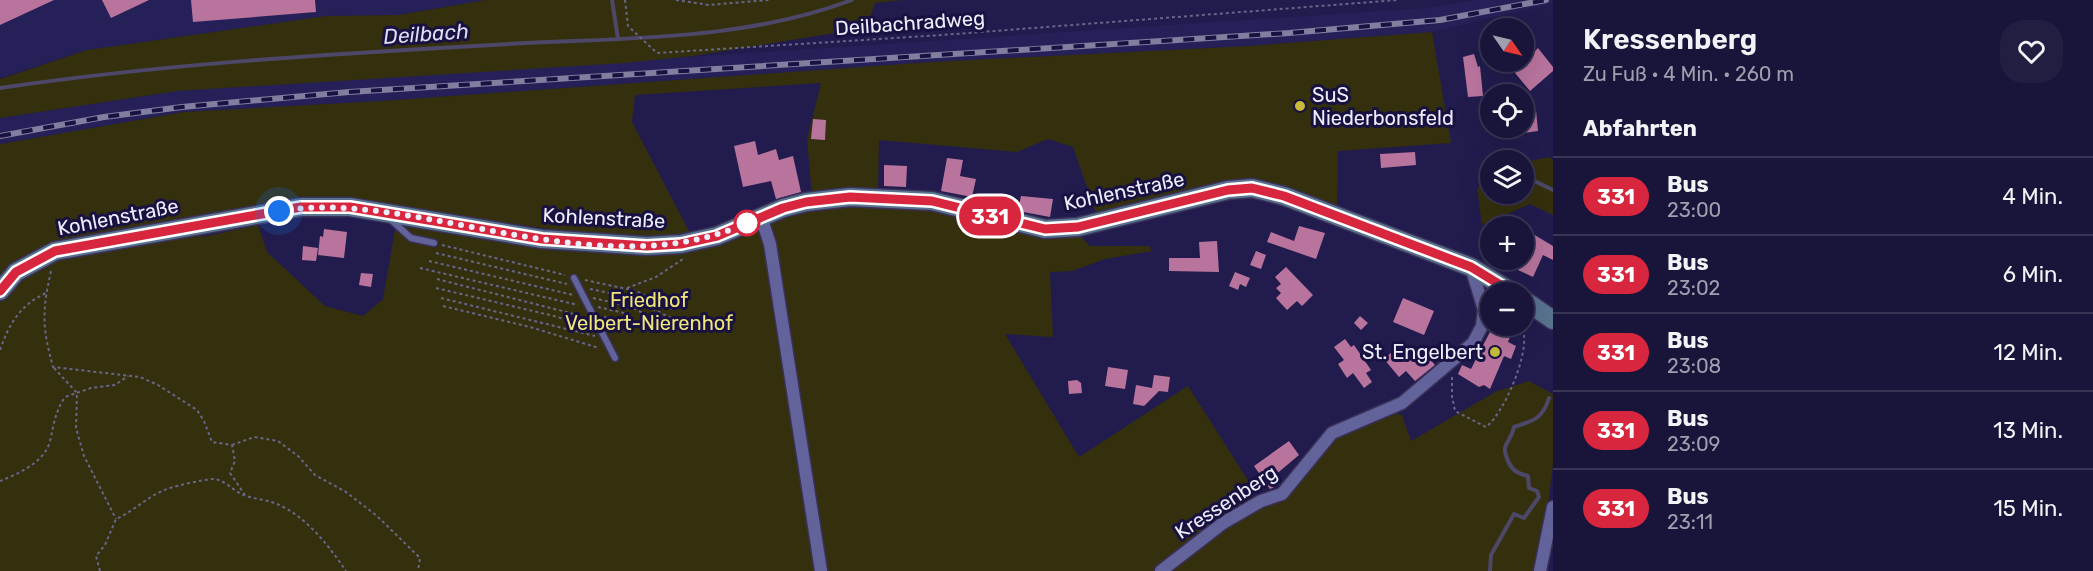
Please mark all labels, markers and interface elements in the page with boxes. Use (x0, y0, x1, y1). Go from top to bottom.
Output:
street label: Deilbachradweg (834, 6, 986, 40)
water label: Deilbach (382, 18, 470, 49)
north arrow (1480, 18, 1534, 72)
map controls (1480, 18, 1534, 336)
button: heart (2000, 20, 2063, 83)
text: Kressenberg (1583, 23, 1757, 56)
text: Zu Fuß · 4 Min. · 260 m (1583, 62, 1794, 86)
place label: SuS Niederbonsfeld (1312, 83, 1454, 130)
button: locate (1480, 84, 1534, 138)
marker: SuS Niederbonsfeld (1293, 99, 1307, 113)
text: Abfahrten (1583, 115, 1697, 142)
button: layers (1480, 150, 1534, 204)
street label: Kohlenstraße (1061, 167, 1187, 215)
text: Bus (1667, 171, 1709, 198)
text: 4 Min. (2002, 183, 2063, 210)
text: 331 (1597, 184, 1635, 209)
street label: Kohlenstraße (55, 194, 181, 240)
your location (264, 196, 294, 226)
line badge: 331 (956, 196, 1024, 236)
text: 23:00 (1667, 198, 1721, 222)
street label: Kohlenstraße (542, 203, 666, 233)
text: 331 (971, 204, 1009, 229)
unlabelled marker (734, 210, 760, 236)
button: + (1480, 216, 1534, 270)
text: Bus (1667, 249, 1709, 276)
text: 6 Min. (2003, 261, 2063, 288)
text: 331 (1597, 262, 1635, 287)
text: 23:02 (1667, 276, 1720, 300)
button: − (1480, 282, 1534, 336)
park label: Friedhof Velbert-Nierenhof (565, 288, 733, 335)
text: Bus (1667, 327, 1709, 354)
text: 12 Min. (1994, 339, 2063, 366)
place label: St. Engelbert (1362, 340, 1483, 364)
text: 331 (1597, 340, 1635, 365)
marker: St. Engelbert (1488, 345, 1502, 359)
text: 23:08 (1667, 354, 1721, 378)
text: Bus (1667, 405, 1709, 432)
text: 13 Min. (1993, 417, 2063, 444)
text: 331 (1597, 418, 1635, 443)
text: 23:09 (1667, 432, 1720, 456)
street label: Kressenberg (1170, 460, 1282, 544)
text: Bus (1667, 483, 1709, 510)
text: 15 Min. (1993, 495, 2063, 522)
text: 331 (1597, 496, 1635, 521)
text: 23:11 (1667, 510, 1713, 534)

